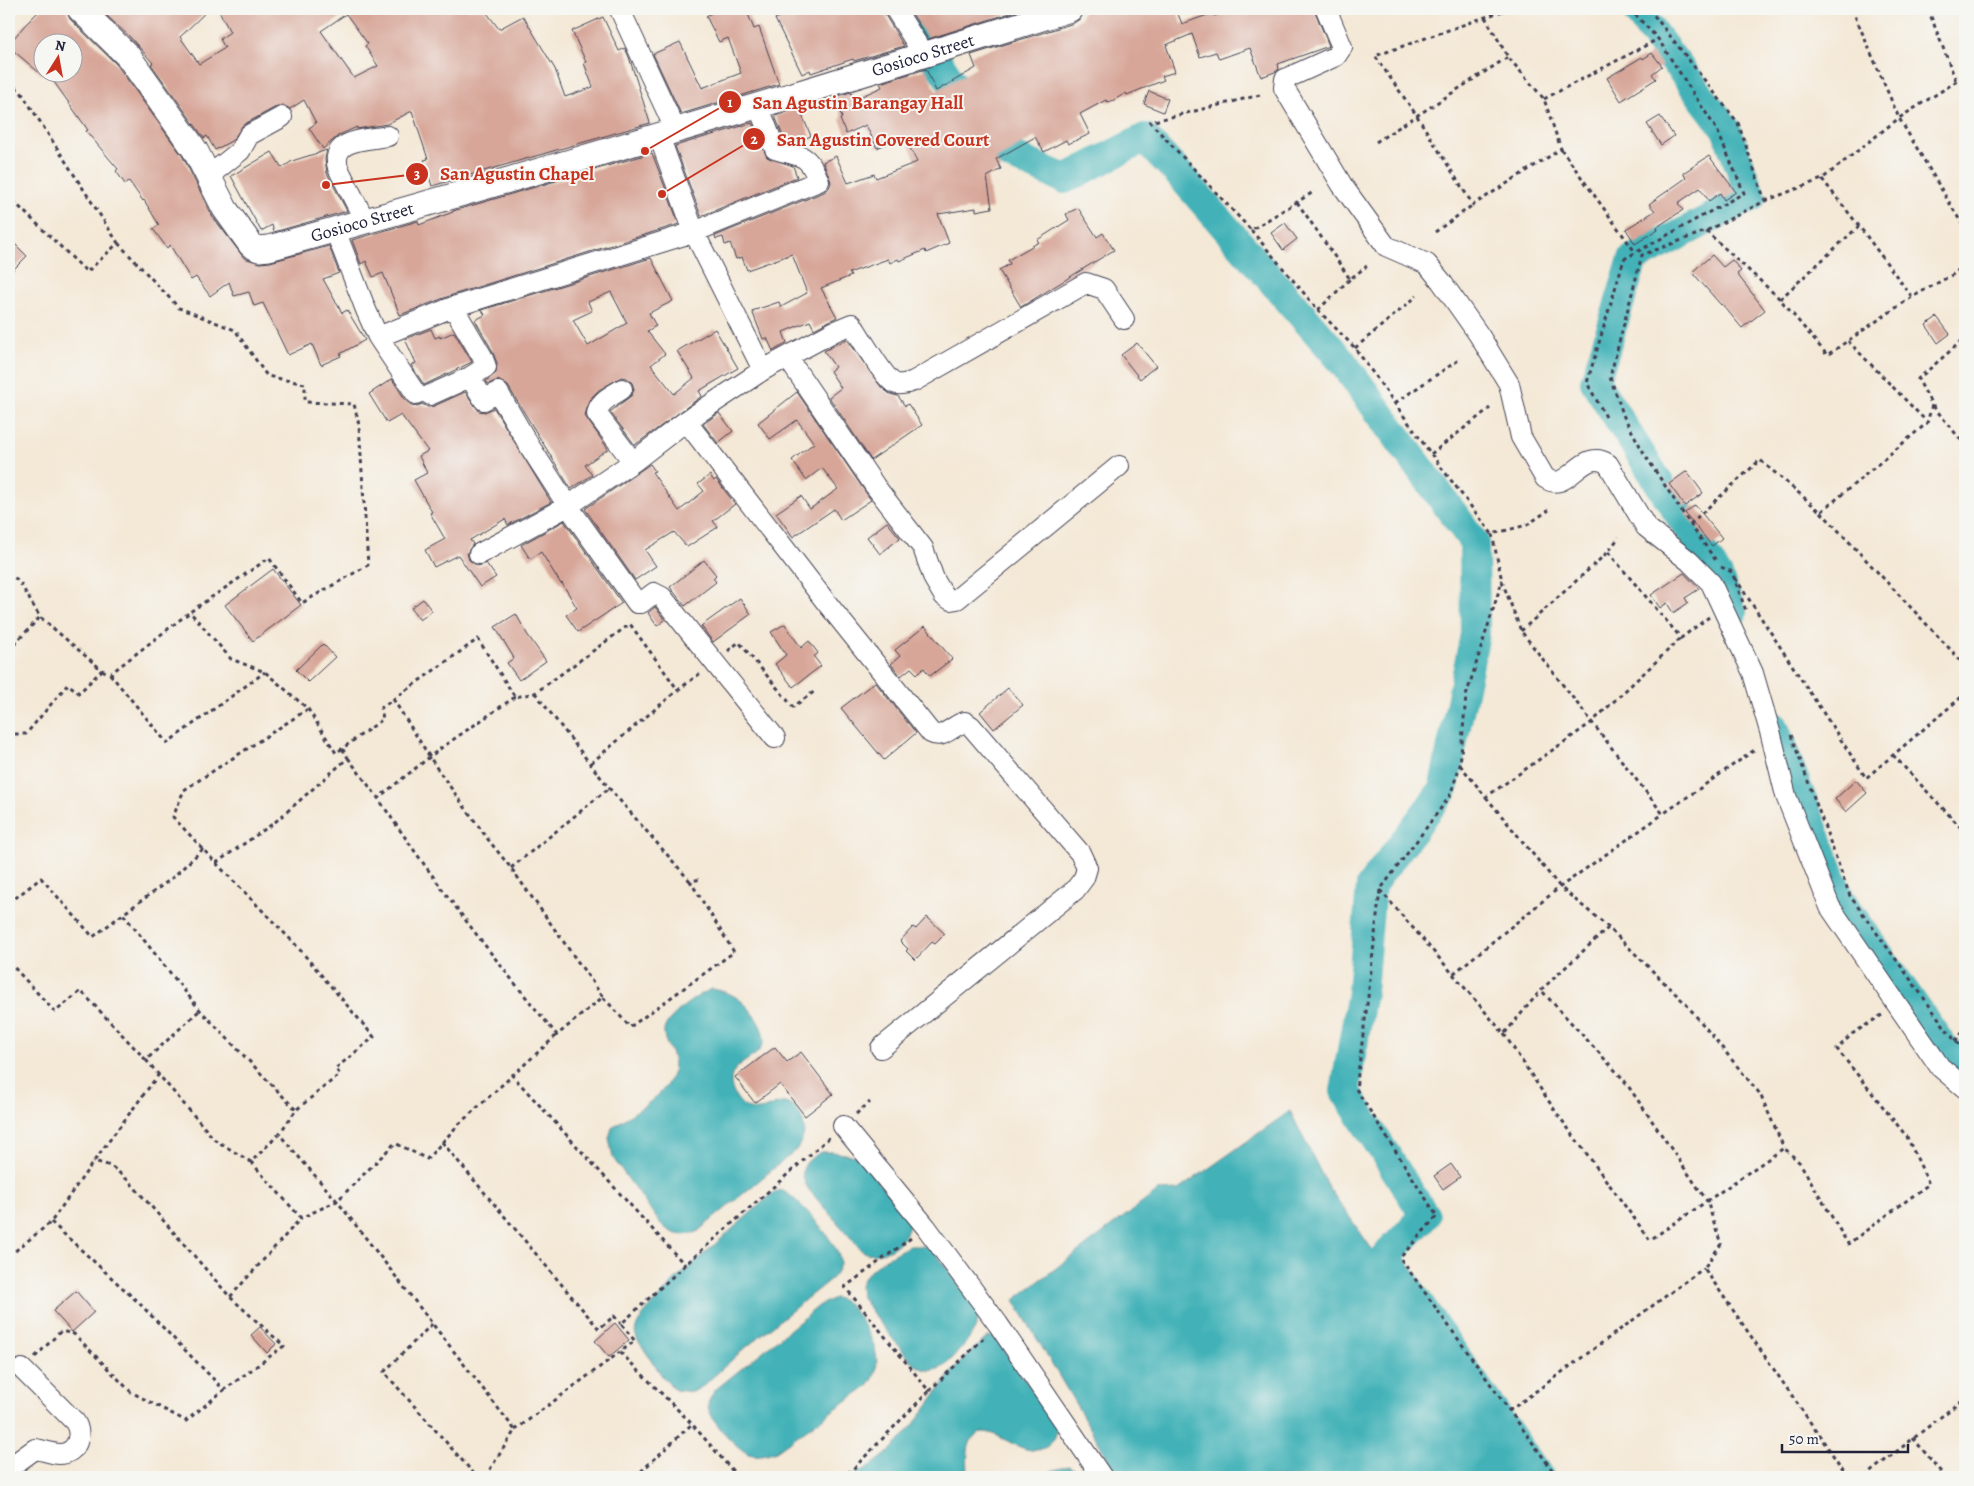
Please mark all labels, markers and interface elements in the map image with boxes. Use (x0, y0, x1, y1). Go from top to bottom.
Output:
street label: Gosioco Street (869, 28, 977, 82)
north arrow (32, 32, 82, 82)
text: N (54, 35, 67, 56)
callout: San Agustin Barangay Hall (717, 85, 973, 119)
text: San Agustin Barangay Hall (753, 90, 963, 116)
text: 1 (727, 92, 733, 112)
callout: San Agustin Covered Court (741, 122, 999, 156)
text: San Agustin Covered Court (777, 127, 990, 153)
text: 2 (750, 129, 758, 149)
callout: San Agustin Chapel (405, 157, 604, 191)
text: San Agustin Chapel (440, 161, 594, 187)
text: 3 (414, 164, 420, 184)
street label: Gosioco Street (308, 196, 417, 248)
scale bar (1782, 1421, 1908, 1453)
text: 50 m (1789, 1429, 1819, 1449)

